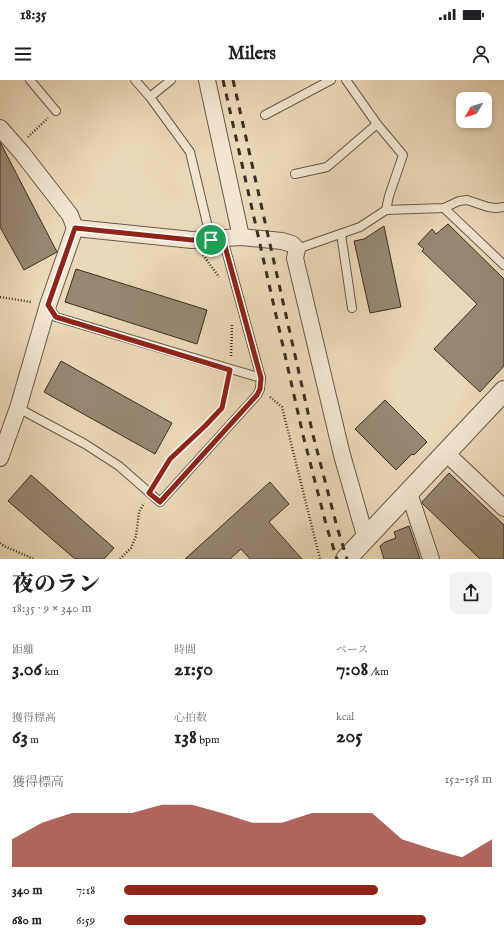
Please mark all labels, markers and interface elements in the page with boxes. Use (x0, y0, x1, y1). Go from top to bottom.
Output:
text: 18:35 (20, 5, 46, 24)
icon: menu (12, 43, 34, 65)
text: Milers (228, 43, 276, 66)
icon: person (470, 43, 492, 65)
north arrow (456, 92, 492, 128)
map controls (456, 92, 492, 128)
pin (194, 223, 228, 257)
icon: arrive (200, 229, 222, 251)
text: 夜のラン (12, 571, 100, 599)
button: share (450, 572, 492, 614)
text: 18:35 · 9 × 340 m (12, 600, 92, 617)
text: 距離 (12, 643, 34, 657)
text: 時間 (174, 643, 196, 657)
text: ペース (336, 643, 368, 657)
text: 3.06 (12, 657, 42, 682)
text: 21:50 (174, 657, 213, 682)
text: 7:08 (336, 657, 368, 682)
text: km (42, 665, 59, 679)
text: /km (368, 665, 389, 679)
text: kcal (336, 710, 354, 724)
text: 獲得標高 (12, 711, 56, 725)
text: 心拍数 (174, 711, 207, 725)
text: 205 (336, 724, 362, 749)
text: 63 (12, 725, 28, 750)
text: 138 (174, 725, 197, 750)
text: m (28, 733, 39, 747)
text: bpm (197, 733, 219, 747)
text: 152–158 m (445, 771, 492, 788)
text: 獲得標高 (12, 774, 64, 791)
text: 340 m (12, 882, 43, 899)
text: 7:18 (76, 882, 95, 899)
text: 680 m (12, 912, 42, 929)
text: 6:59 (76, 912, 95, 929)

